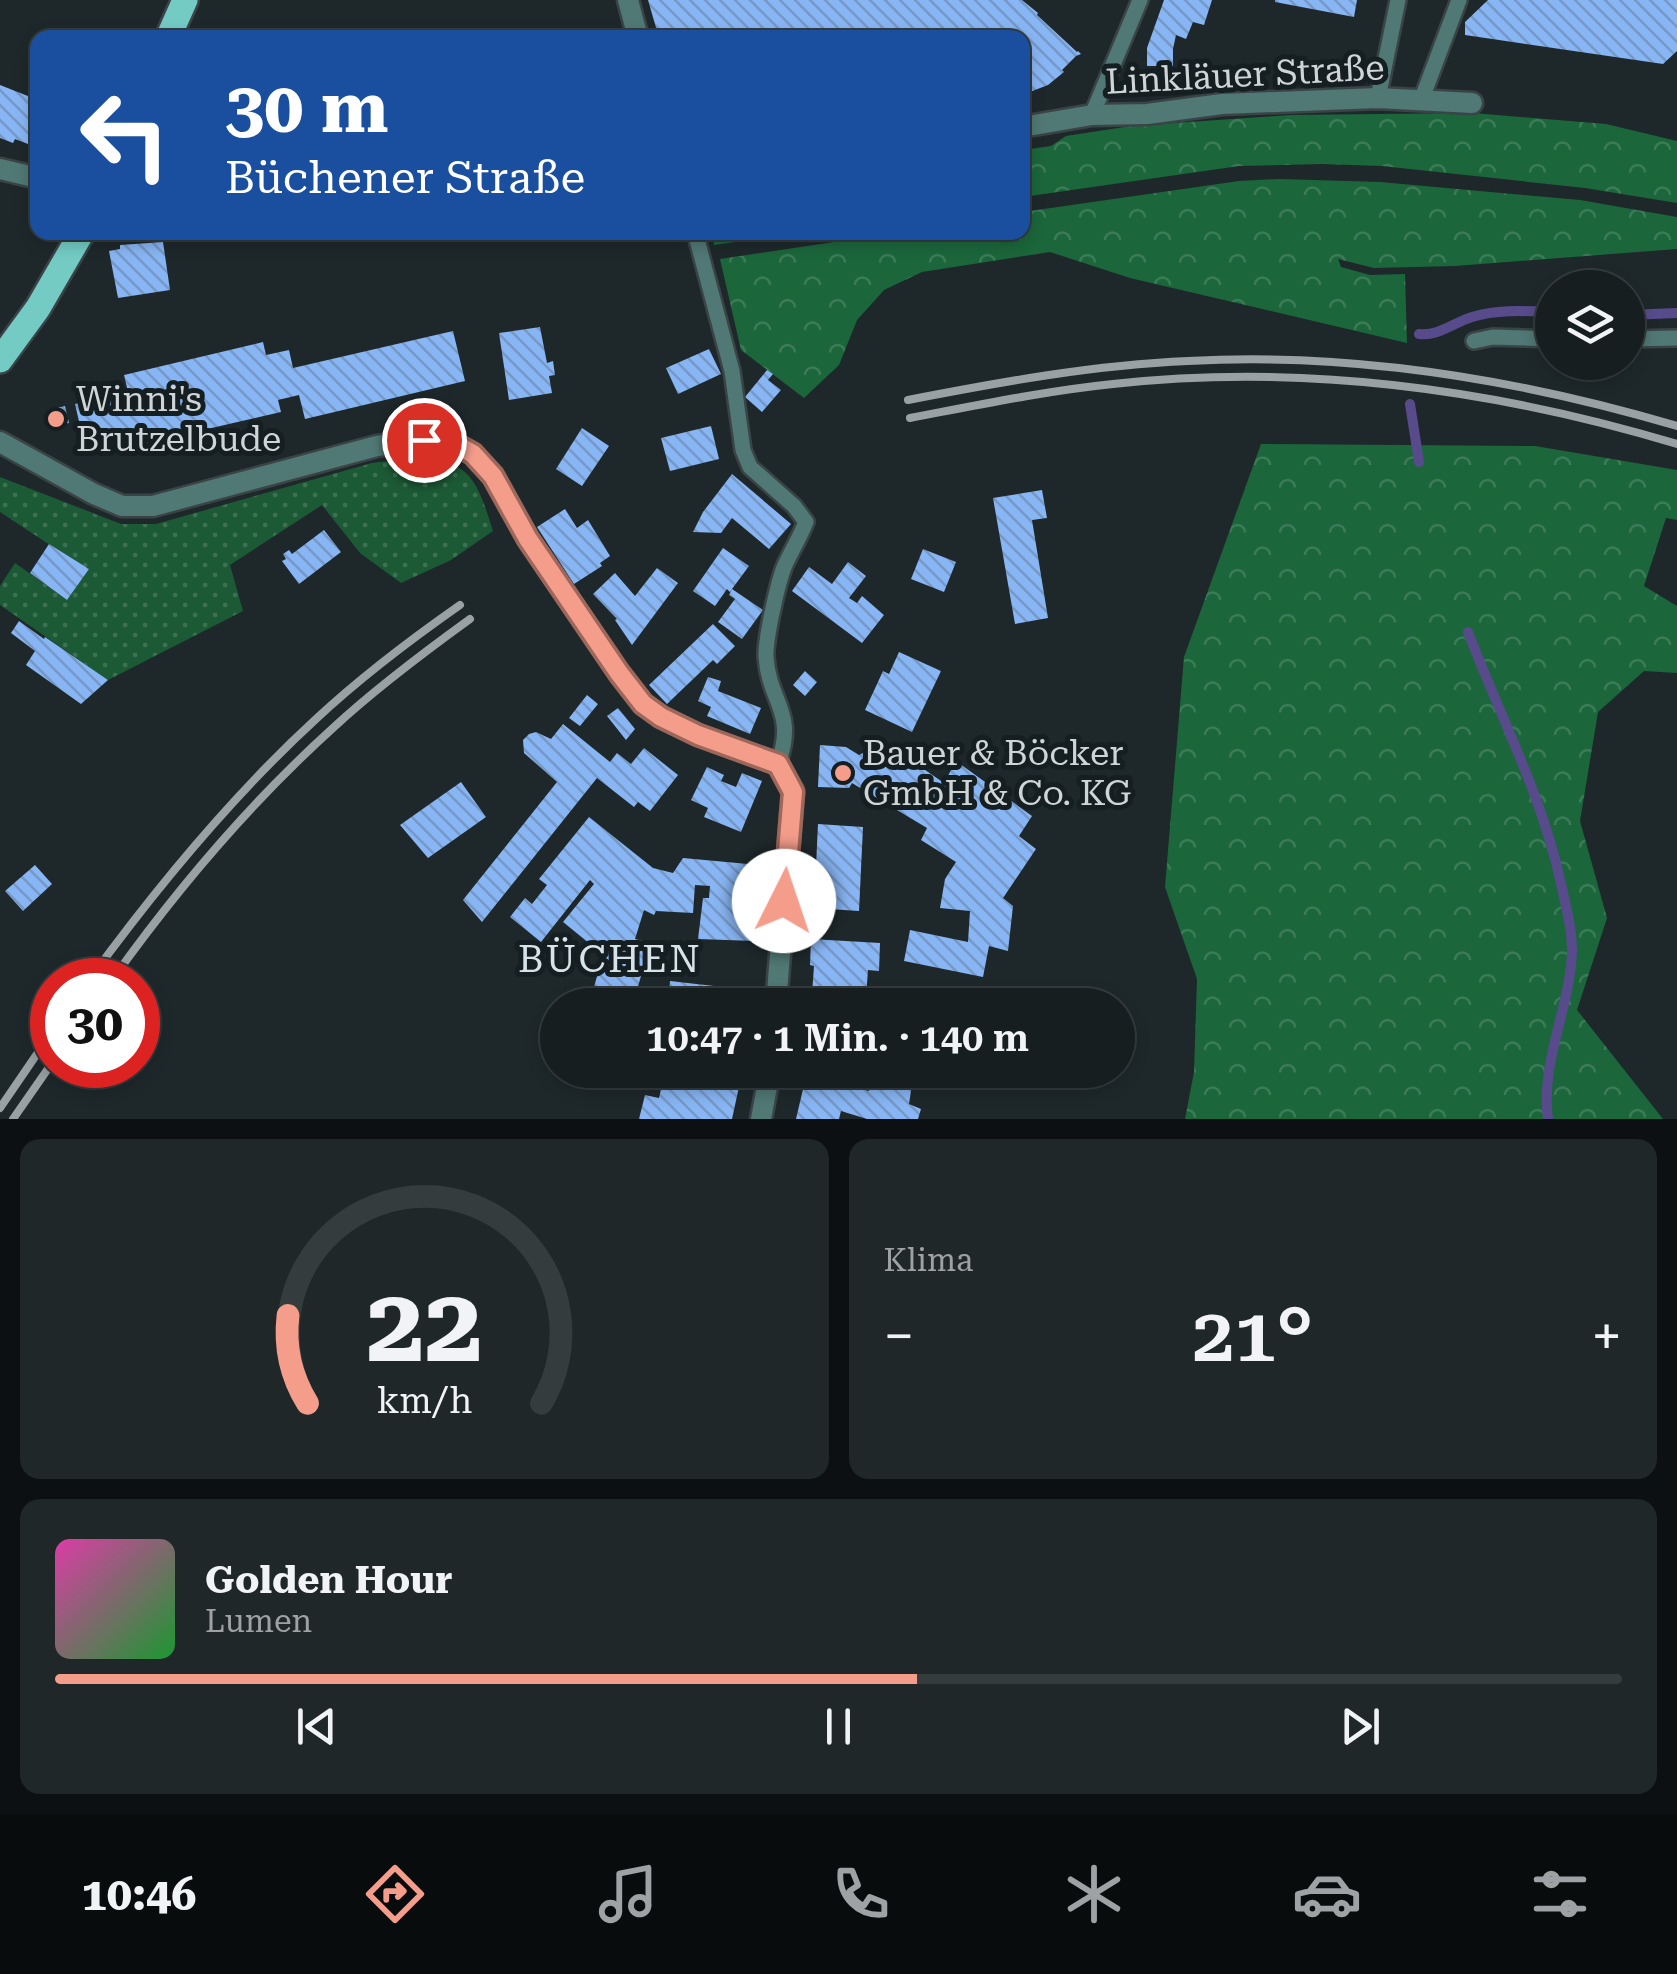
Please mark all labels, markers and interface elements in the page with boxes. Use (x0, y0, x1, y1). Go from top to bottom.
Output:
street label: Linkläuer Straße (1105, 47, 1385, 103)
text: 30 m (225, 67, 389, 149)
icon: left (60, 70, 190, 200)
text: Büchener Straße (225, 151, 585, 204)
map controls (1535, 270, 1645, 380)
button: layers (1535, 270, 1645, 380)
place label: Winni's Brutzelbude (76, 379, 281, 460)
pin (382, 398, 467, 483)
marker: Winni's Brutzelbude (45, 408, 67, 430)
icon: arrive (397, 413, 452, 468)
place label: Bauer & Böcker GmbH & Co. KG (863, 733, 1131, 814)
marker: Bauer & Böcker GmbH & Co. KG (832, 762, 854, 784)
position arrow (732, 849, 836, 953)
district label: BÜCHEN (518, 937, 702, 981)
speed limit sign: 30 (30, 958, 160, 1088)
text: 10:47 · 1 Min. · 140 m (646, 1016, 1029, 1060)
text: Klima (884, 1241, 973, 1279)
text: 22 (366, 1265, 482, 1386)
text: 21° (1192, 1291, 1313, 1379)
text: − (884, 1304, 914, 1368)
text: + (1591, 1304, 1622, 1368)
text: km/h (376, 1380, 472, 1422)
text: Golden Hour (205, 1558, 453, 1602)
text: Lumen (205, 1602, 312, 1640)
icon: previous (289, 1699, 344, 1754)
icon: pause (811, 1699, 866, 1754)
icon: next (1333, 1699, 1388, 1754)
icon: directions (360, 1859, 430, 1929)
icon: music (593, 1859, 663, 1929)
icon: phone (826, 1859, 896, 1929)
icon: climate (1059, 1859, 1129, 1929)
icon: car (1292, 1859, 1362, 1929)
icon: filters (1525, 1859, 1595, 1929)
text: 10:46 (82, 1868, 196, 1921)

